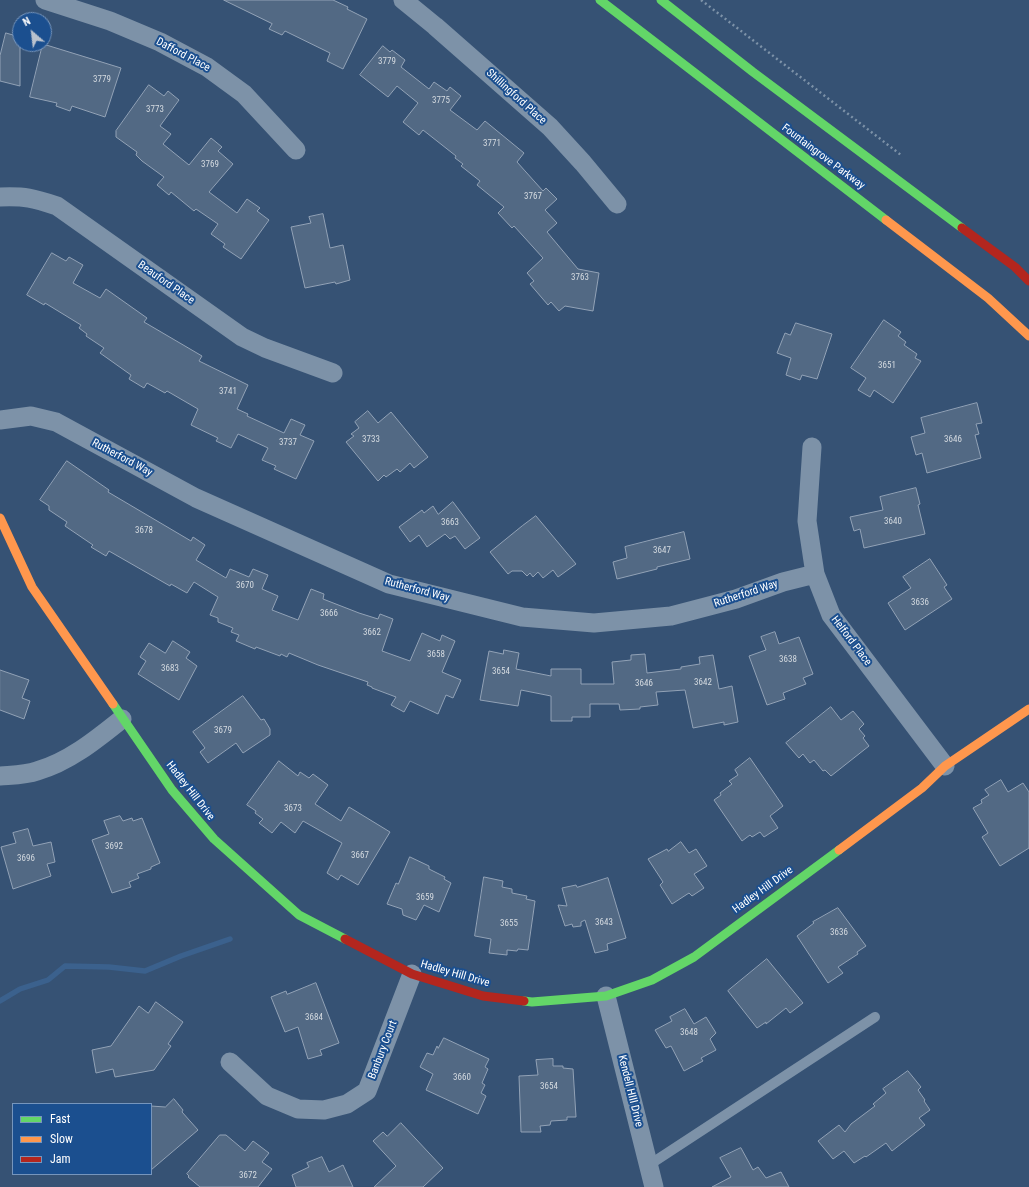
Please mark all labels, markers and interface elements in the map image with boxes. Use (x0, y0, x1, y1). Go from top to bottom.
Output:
north arrow (12, 12, 52, 52)
text: N (21, 15, 33, 29)
street label: Dafford Place (154, 35, 212, 75)
house number: 3779 (378, 57, 396, 67)
street label: Shillingford Place (483, 67, 549, 127)
house number: 3779 (93, 75, 111, 85)
house number: 3775 (432, 96, 450, 106)
house number: 3773 (146, 105, 164, 115)
street label: Fountaingrove Parkway (779, 121, 867, 193)
house number: 3771 (483, 139, 501, 149)
house number: 3769 (201, 160, 219, 170)
house number: 3767 (524, 192, 542, 202)
street label: Beauford Place (135, 259, 197, 307)
house number: 3763 (571, 273, 589, 283)
house number: 3651 (878, 361, 896, 371)
house number: 3741 (219, 387, 237, 397)
house number: 3733 (362, 435, 380, 445)
house number: 3646 (944, 435, 962, 445)
street label: Rutherford Way (90, 437, 154, 479)
house number: 3737 (279, 438, 297, 448)
house number: 3640 (884, 517, 902, 527)
house number: 3663 (441, 518, 459, 528)
house number: 3678 (135, 526, 153, 536)
house number: 3647 (653, 546, 671, 556)
street label: Rutherford Way (383, 575, 451, 605)
street label: Rutherford Way (712, 577, 780, 611)
house number: 3670 (236, 581, 254, 591)
house number: 3636 (911, 598, 929, 608)
house number: 3666 (320, 609, 338, 619)
street label: Helford Place (828, 614, 874, 668)
house number: 3662 (363, 628, 381, 638)
house number: 3658 (427, 650, 445, 660)
house number: 3638 (779, 655, 797, 665)
house number: 3683 (161, 664, 179, 674)
house number: 3654 (492, 667, 510, 677)
house number: 3642 (694, 678, 712, 688)
house number: 3646 (635, 679, 653, 689)
house number: 3679 (214, 726, 232, 736)
street label: Hadley Hill Drive (163, 759, 217, 823)
house number: 3673 (284, 804, 302, 814)
house number: 3692 (105, 842, 123, 852)
house number: 3667 (351, 851, 369, 861)
house number: 3696 (17, 854, 35, 864)
street label: Hadley Hill Drive (730, 864, 796, 916)
house number: 3659 (416, 893, 434, 903)
house number: 3643 (595, 918, 613, 928)
house number: 3655 (500, 919, 518, 929)
house number: 3636 (830, 928, 848, 938)
street label: Hadley Hill Drive (419, 958, 491, 990)
house number: 3684 (305, 1013, 323, 1023)
street label: Banbury Court (366, 1019, 400, 1081)
house number: 3648 (680, 1028, 698, 1038)
street label: Kendell HIll Drive (615, 1054, 645, 1128)
house number: 3660 (453, 1073, 471, 1083)
house number: 3654 (540, 1082, 558, 1092)
legend (12, 1103, 152, 1175)
text: Fast (50, 1112, 70, 1126)
text: Slow (50, 1132, 73, 1146)
text: Jam (50, 1152, 71, 1166)
house number: 3672 (239, 1171, 257, 1181)

